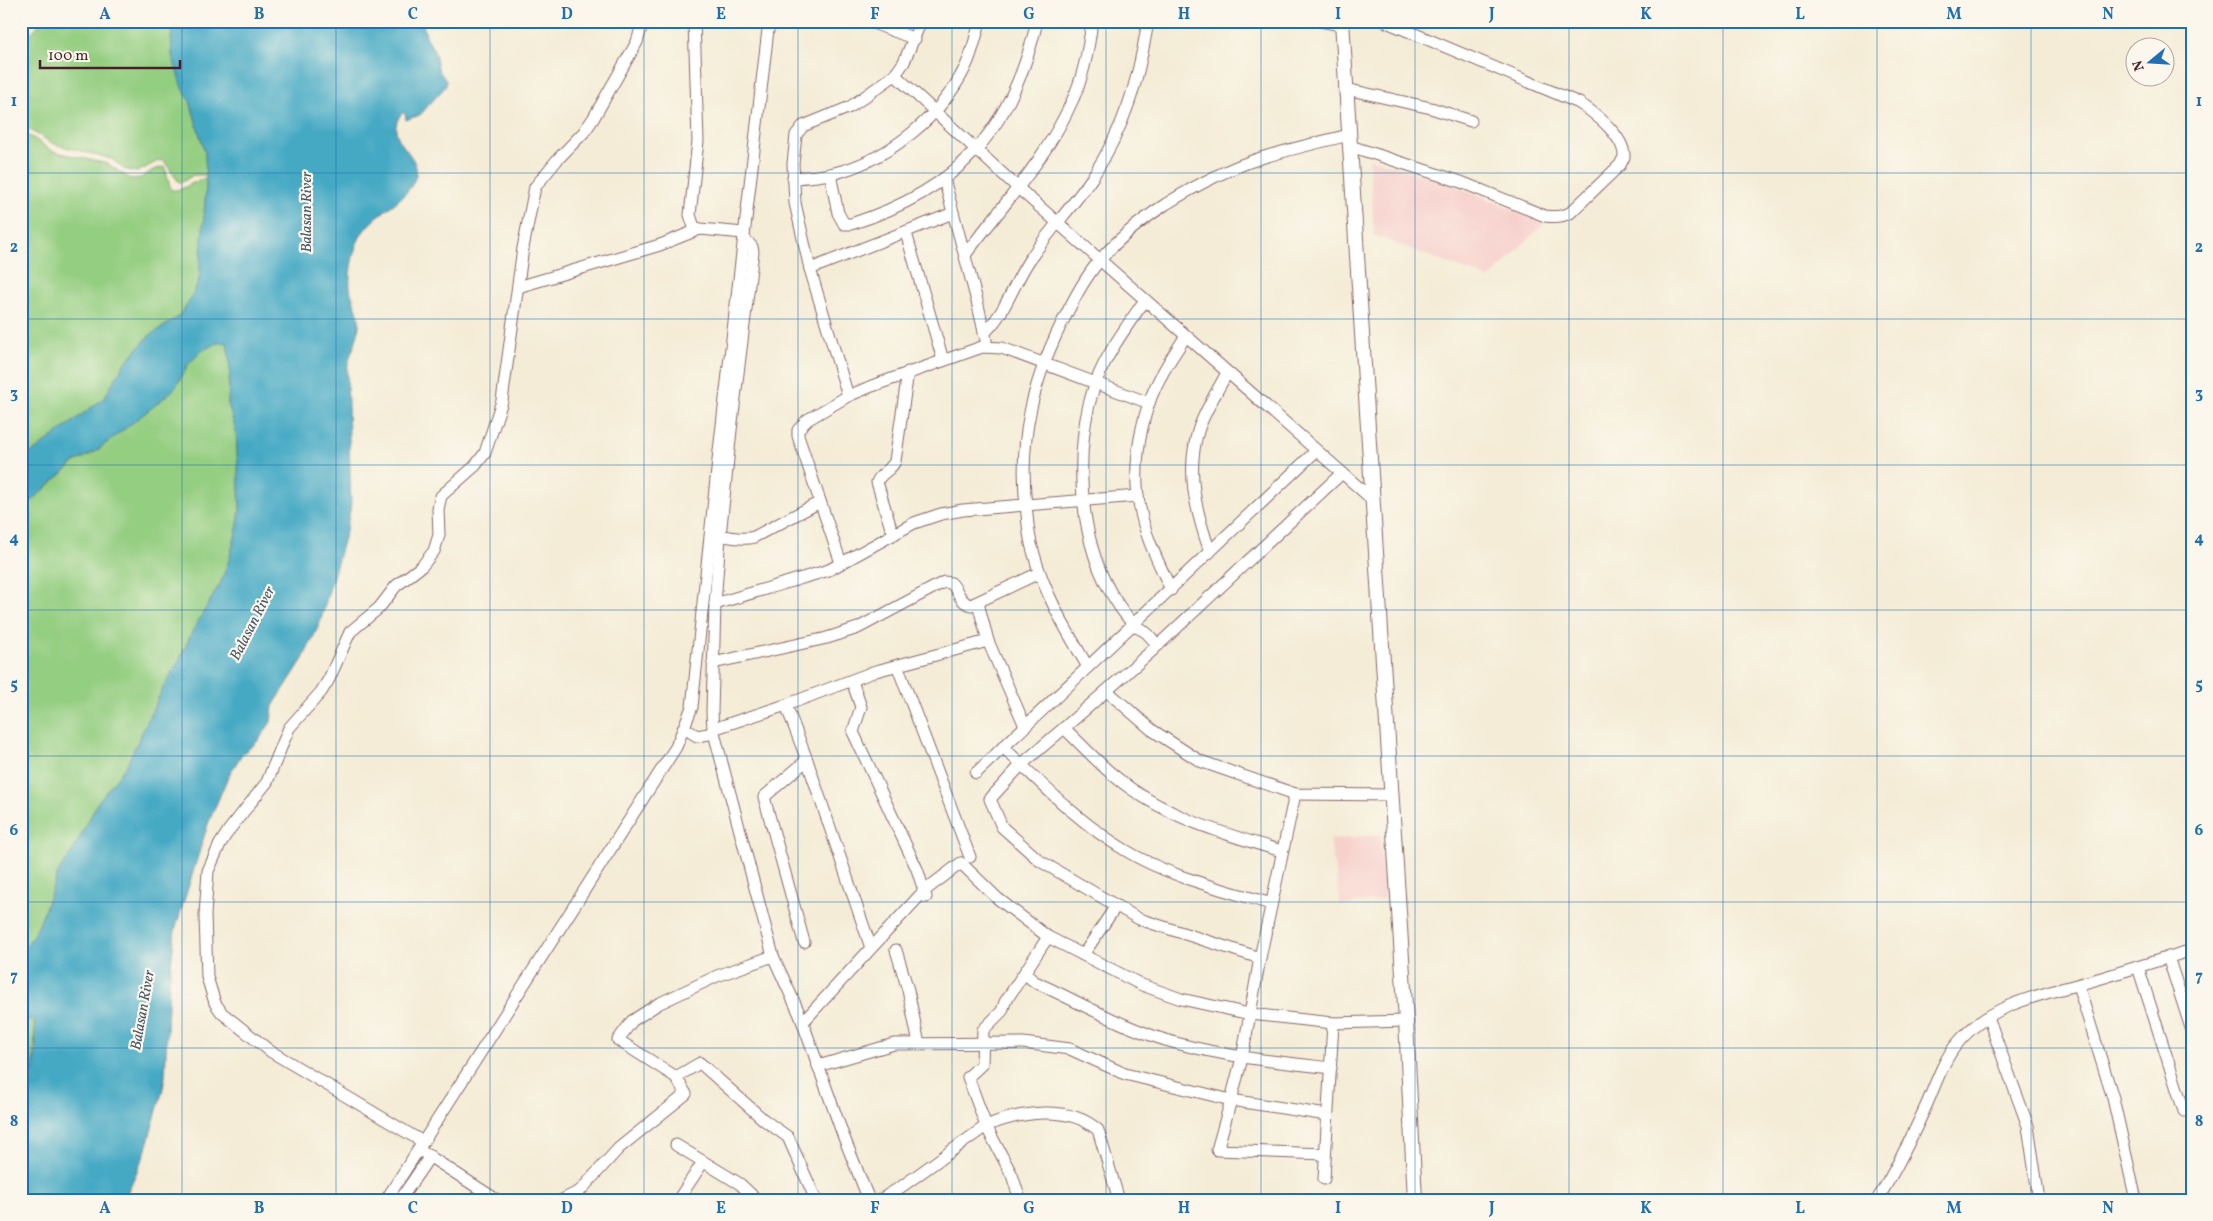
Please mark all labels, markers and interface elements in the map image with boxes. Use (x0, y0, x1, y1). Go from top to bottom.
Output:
text: A (99, 4, 111, 26)
text: B (254, 4, 265, 26)
text: C (408, 4, 418, 26)
text: D (561, 4, 573, 26)
text: E (716, 4, 726, 26)
text: F (870, 4, 880, 26)
text: G (1023, 4, 1035, 26)
text: H (1178, 4, 1190, 26)
text: I (1335, 4, 1341, 26)
text: J (1488, 4, 1495, 26)
text: K (1640, 4, 1652, 26)
text: L (1795, 4, 1805, 26)
text: M (1946, 4, 1962, 26)
text: N (2102, 4, 2114, 26)
scale bar (40, 38, 180, 70)
north arrow (2126, 38, 2176, 88)
text: 100 m (48, 46, 88, 67)
text: N (2128, 58, 2150, 73)
text: 1 (11, 91, 17, 113)
text: 1 (2196, 91, 2202, 113)
water label: Balasan River (297, 171, 318, 253)
text: 2 (10, 237, 18, 259)
text: 2 (2195, 237, 2203, 259)
text: 3 (10, 383, 18, 405)
text: 3 (2195, 383, 2203, 405)
text: 4 (9, 528, 19, 550)
text: 4 (2194, 528, 2204, 550)
water label: Balasan River (226, 583, 281, 665)
text: 5 (10, 674, 18, 696)
text: 5 (2195, 674, 2203, 696)
text: 6 (10, 820, 19, 842)
text: 6 (2195, 820, 2204, 842)
text: 7 (10, 966, 18, 988)
text: 7 (2195, 966, 2203, 988)
water label: Balasan River (126, 968, 161, 1052)
text: 8 (10, 1111, 18, 1133)
text: 8 (2195, 1111, 2203, 1133)
text: A (99, 1198, 111, 1220)
text: B (254, 1198, 265, 1220)
text: C (408, 1198, 418, 1220)
text: D (561, 1198, 573, 1220)
text: E (716, 1198, 726, 1220)
text: F (870, 1198, 880, 1220)
text: G (1023, 1198, 1035, 1220)
text: H (1178, 1198, 1190, 1220)
text: I (1335, 1198, 1341, 1220)
text: J (1488, 1198, 1495, 1220)
text: K (1640, 1198, 1652, 1220)
text: L (1795, 1198, 1805, 1220)
text: M (1946, 1198, 1962, 1220)
text: N (2102, 1198, 2114, 1220)

